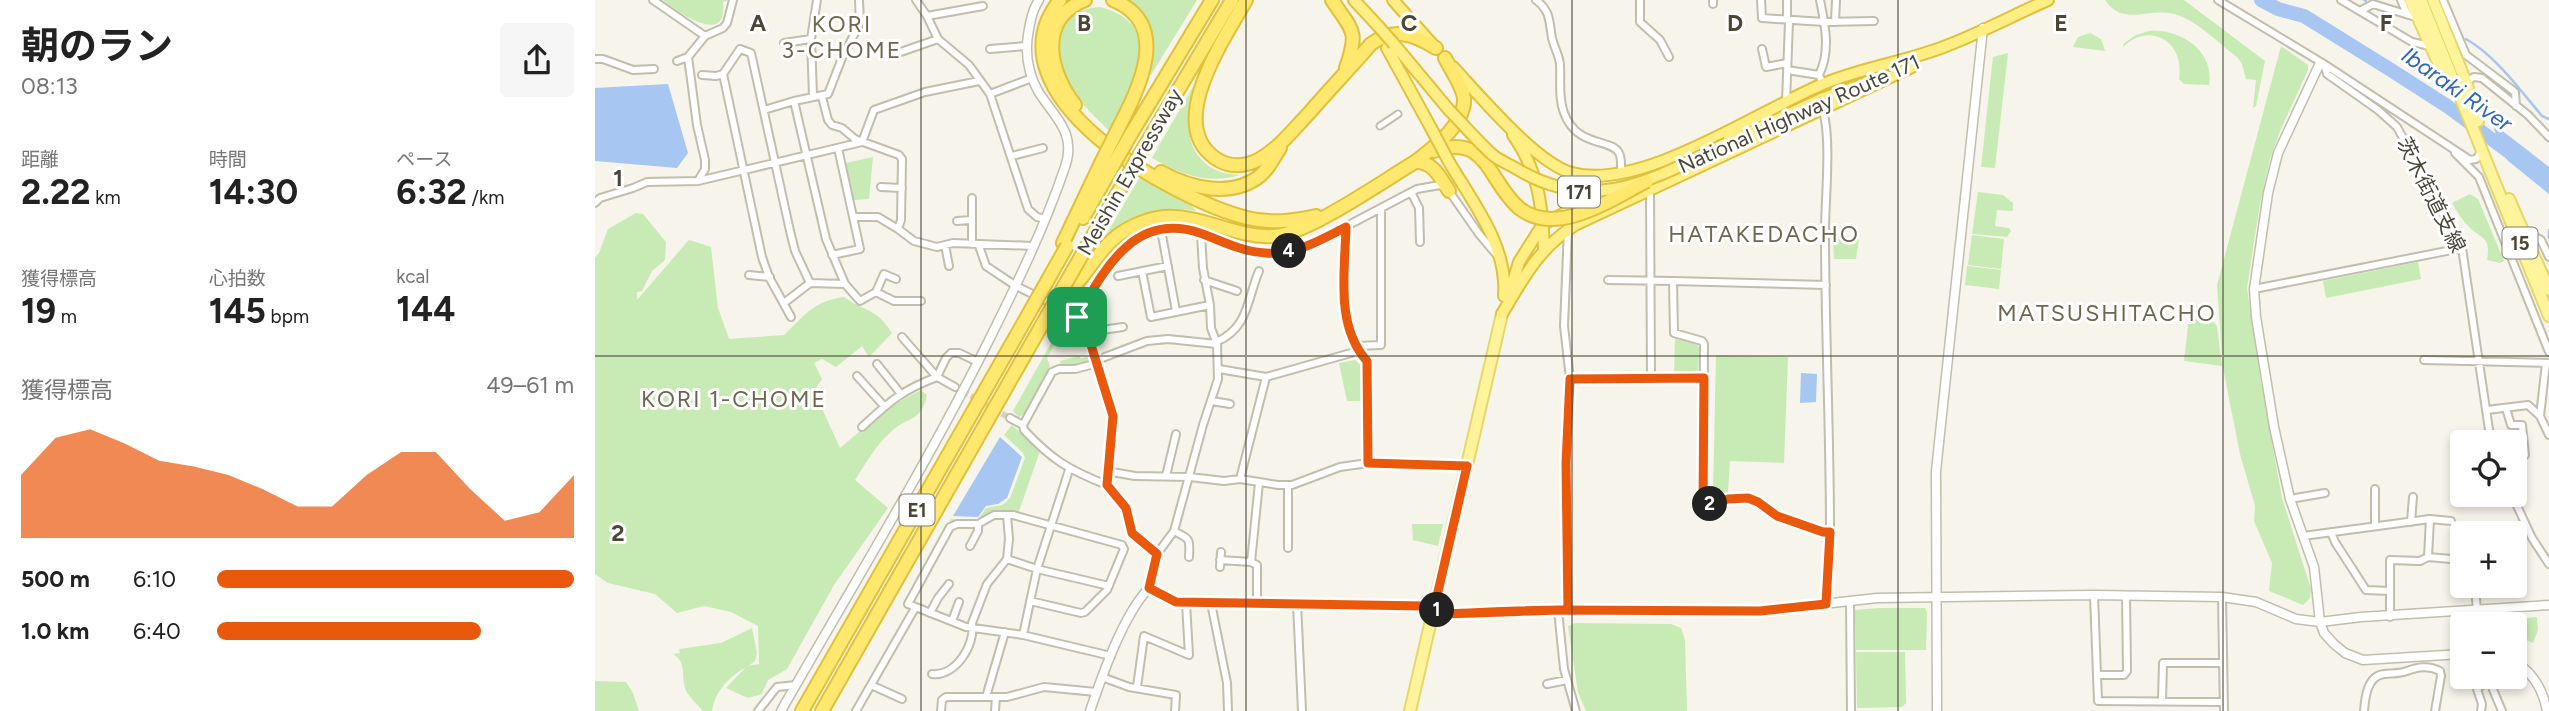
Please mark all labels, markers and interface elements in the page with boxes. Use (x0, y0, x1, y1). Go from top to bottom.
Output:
text: A (750, 9, 767, 37)
text: B (1077, 9, 1091, 37)
text: C (1401, 9, 1418, 37)
text: D (1727, 9, 1743, 37)
text: E (2054, 9, 2068, 37)
text: F (2380, 9, 2393, 37)
district label: KORI 3-CHOME (782, 10, 902, 64)
text: 朝のラン (21, 23, 173, 69)
button: share (500, 23, 574, 97)
water label: Ibaraki River (2396, 41, 2519, 138)
street label: National Highway Route 171 (1674, 49, 1924, 178)
text: 08:13 (21, 72, 78, 100)
street label: Meishin Expressway (1072, 84, 1187, 259)
street label: 茨木街道支線 (2392, 133, 2471, 257)
text: 距離 (21, 148, 59, 171)
text: 時間 (209, 148, 247, 171)
text: ペース (396, 148, 452, 171)
text: 1 (613, 164, 623, 192)
text: 2.22 (21, 171, 90, 213)
text: 14:30 (209, 171, 298, 213)
text: 6:32 (396, 171, 467, 213)
road number: 171 (1558, 176, 1600, 208)
text: km (90, 186, 121, 209)
text: /km (467, 186, 504, 209)
district label: HATAKEDACHO (1668, 220, 1860, 248)
road number: 15 (2503, 228, 2537, 258)
pin: 4 (1271, 233, 1307, 268)
text: 4 (1282, 239, 1295, 262)
text: kcal (396, 265, 430, 288)
text: 獲得標高 (21, 267, 97, 290)
text: 心拍数 (209, 267, 266, 290)
pin (1047, 287, 1107, 347)
text: 144 (396, 288, 455, 330)
text: 19 (21, 290, 56, 332)
text: 145 (209, 290, 266, 332)
icon: arrive (1058, 298, 1096, 336)
district label: MATSUSHITACHO (1997, 299, 2217, 327)
text: m (56, 305, 77, 328)
text: bpm (266, 305, 309, 328)
text: 49–61 m (486, 371, 574, 399)
text: 獲得標高 (21, 376, 113, 404)
district label: KORI 1-CHOME (641, 385, 827, 413)
map controls (2450, 430, 2527, 689)
button: locate (2450, 430, 2527, 507)
pin: 2 (1693, 486, 1727, 522)
text: 2 (1704, 492, 1715, 515)
road number: E1 (899, 495, 935, 526)
text: 2 (611, 519, 625, 547)
button: + (2450, 521, 2527, 598)
text: 500 m (21, 565, 90, 593)
text: 6:10 (133, 565, 176, 593)
pin: 1 (1419, 592, 1455, 628)
text: 1 (1432, 598, 1441, 621)
button: − (2450, 612, 2527, 689)
text: 1.0 km (21, 617, 89, 645)
text: 6:40 (133, 617, 181, 645)

